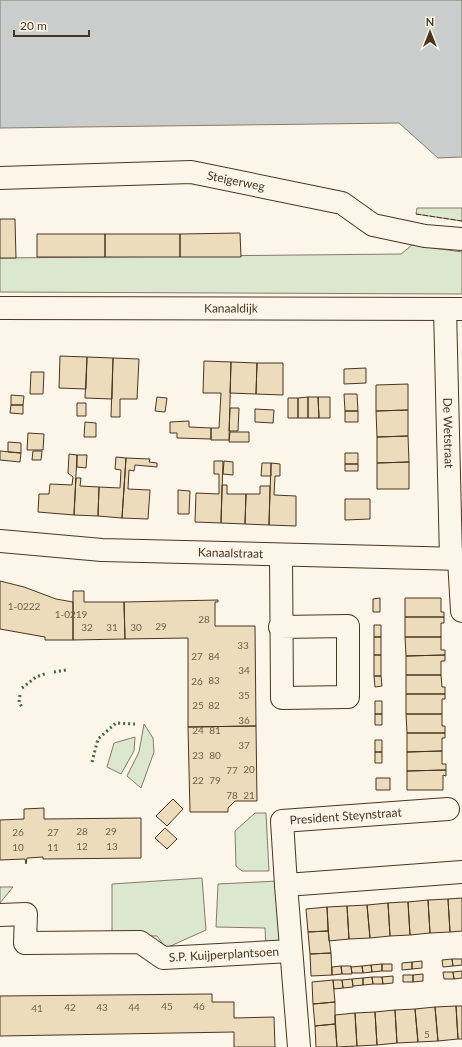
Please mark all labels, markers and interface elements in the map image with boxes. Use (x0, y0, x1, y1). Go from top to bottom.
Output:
scale bar (14, 12, 89, 38)
north arrow (410, 12, 450, 52)
text: N (426, 15, 434, 28)
text: 20 m (20, 18, 47, 33)
street label: Steigerweg (206, 168, 266, 194)
street label: Kanaaldijk (204, 300, 259, 316)
street label: De Wetstraat (440, 397, 457, 469)
street label: Kanaalstraat (198, 544, 264, 561)
house number: 1-0222 (8, 600, 41, 612)
house number: 1-0219 (55, 608, 88, 620)
house number: 28 (198, 613, 210, 625)
house number: 29 (155, 620, 167, 632)
house number: 32 (81, 621, 93, 633)
house number: 31 (106, 621, 118, 633)
house number: 30 (130, 621, 142, 633)
house number: 33 (237, 639, 249, 651)
house number: 27 (191, 650, 203, 662)
house number: 84 (208, 650, 220, 662)
house number: 34 (238, 664, 250, 676)
house number: 83 (208, 674, 220, 686)
house number: 26 (191, 675, 203, 687)
house number: 35 (238, 689, 250, 701)
house number: 25 (192, 699, 204, 711)
house number: 82 (208, 699, 220, 711)
house number: 36 (238, 714, 250, 726)
house number: 24 (192, 724, 204, 736)
house number: 81 (209, 724, 221, 736)
house number: 37 (238, 739, 250, 751)
house number: 23 (192, 749, 204, 761)
house number: 80 (209, 749, 221, 761)
house number: 20 (243, 763, 255, 775)
house number: 77 (226, 764, 238, 776)
house number: 22 (192, 774, 204, 786)
house number: 79 (209, 774, 221, 786)
house number: 78 (226, 789, 238, 801)
house number: 21 (243, 789, 255, 801)
street label: President Steynstraat (289, 804, 403, 827)
house number: 28 (76, 825, 88, 837)
house number: 29 (105, 825, 117, 837)
house number: 26 (12, 826, 24, 838)
house number: 27 (47, 826, 59, 838)
house number: 12 (76, 840, 88, 852)
house number: 13 (106, 840, 118, 852)
house number: 10 (12, 841, 24, 853)
house number: 11 (47, 841, 59, 853)
street label: S.P. Kuijperplantsoen (168, 944, 279, 965)
house number: 45 (161, 1000, 173, 1012)
house number: 46 (193, 1000, 205, 1012)
house number: 42 (64, 1001, 76, 1013)
house number: 43 (96, 1001, 108, 1013)
house number: 44 (128, 1001, 140, 1013)
house number: 41 (31, 1002, 43, 1014)
house number: 5 (424, 1028, 430, 1040)

